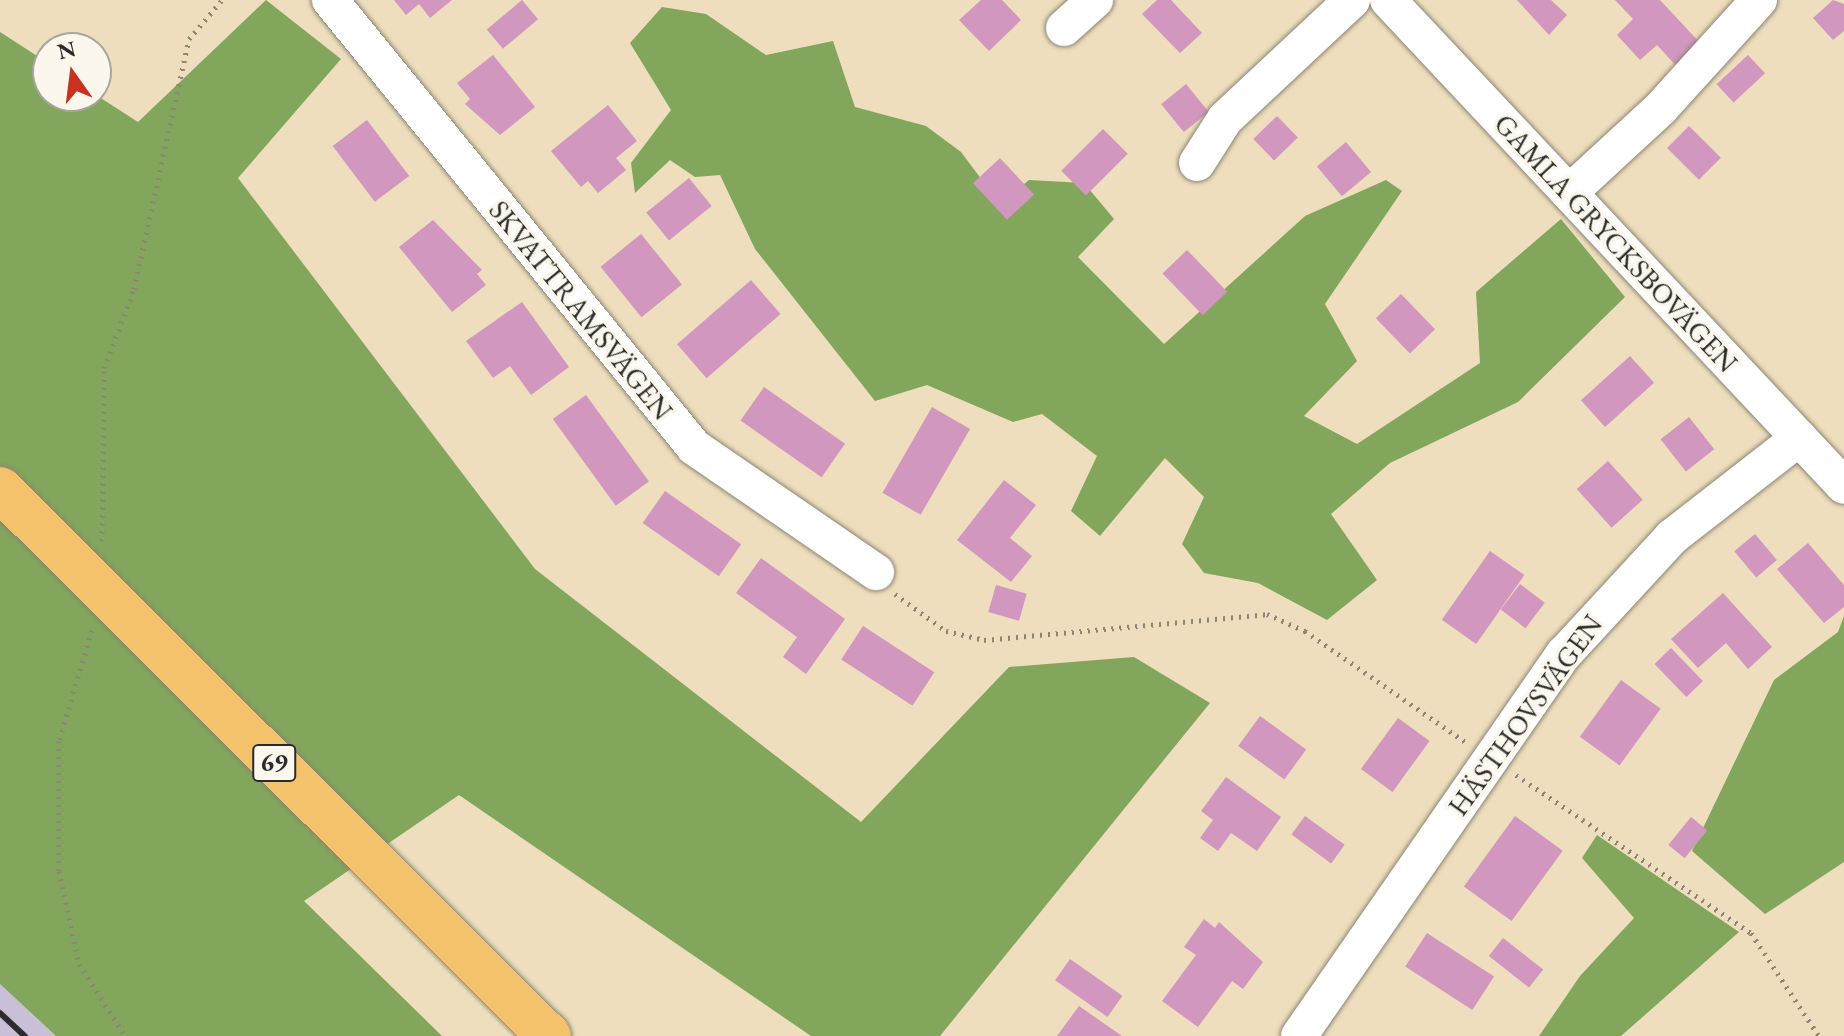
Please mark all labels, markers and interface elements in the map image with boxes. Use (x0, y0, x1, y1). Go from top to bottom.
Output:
north arrow (32, 32, 112, 112)
text: N (54, 34, 79, 66)
street label: GAMLA GRYCKSBOVÄGEN (1487, 107, 1745, 379)
street label: SKVATTRAMSVÄGEN (482, 194, 680, 426)
street label: HÄSTHOVSVÄGEN (1441, 608, 1609, 822)
road number: 69 (252, 741, 296, 785)

